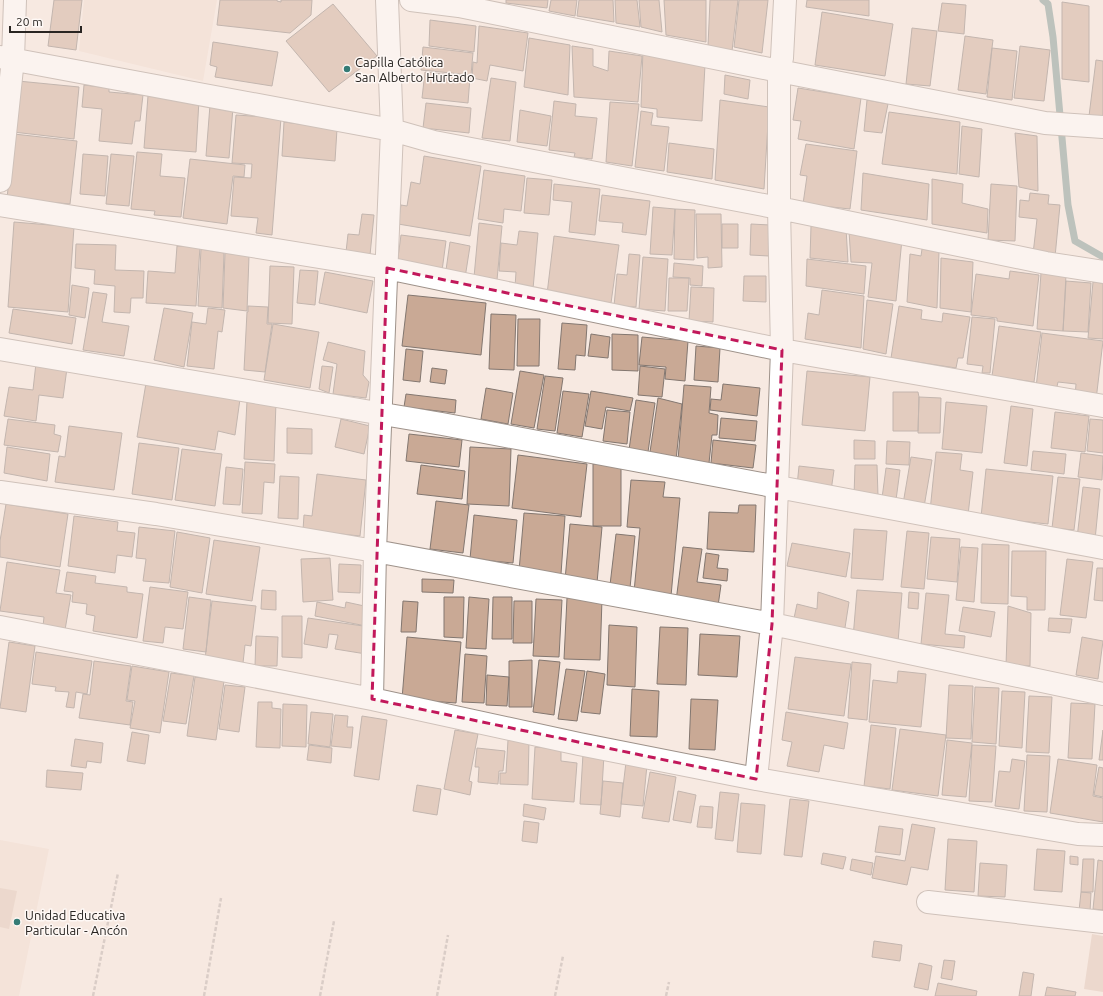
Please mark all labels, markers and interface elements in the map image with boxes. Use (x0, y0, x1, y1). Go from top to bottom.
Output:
scale bar (10, 8, 81, 34)
text: 20 m (16, 15, 43, 28)
place label: Capilla Católica San Alberto Hurtado (355, 55, 475, 84)
marker: Capilla Católica San Alberto Hurtado (342, 64, 352, 74)
place label: Unidad Educativa Particular - Ancón (25, 908, 128, 937)
marker: Unidad Educativa Particular - Ancón (12, 917, 22, 927)

